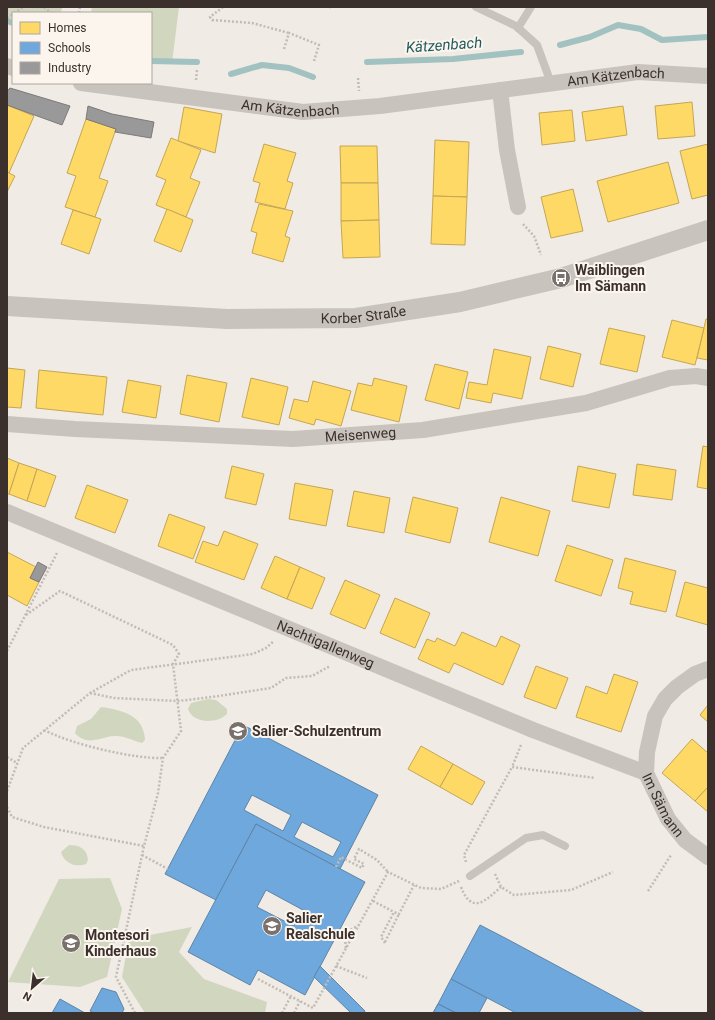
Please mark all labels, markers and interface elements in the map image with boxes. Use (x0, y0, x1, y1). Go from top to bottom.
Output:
legend (12, 12, 152, 84)
text: Homes (48, 21, 86, 35)
water label: Kätzenbach (405, 33, 483, 57)
text: Schools (48, 41, 91, 55)
text: Industry (48, 61, 92, 75)
street label: Am Kätzenbach (566, 64, 665, 89)
street label: Am Kätzenbach (240, 96, 340, 120)
place label: Waiblingen Im Sämann (575, 262, 646, 294)
bus stop icon: Waiblingen Im Sämann (550, 267, 572, 289)
street label: Korber Straße (321, 302, 407, 326)
street label: Meisenweg (324, 424, 397, 445)
street label: Nachtigallenweg (275, 617, 377, 671)
school or university icon: Salier-Schulzentrum (227, 720, 249, 742)
place label: Salier-Schulzentrum (252, 723, 381, 739)
street label: Im Sämann (639, 770, 687, 840)
place label: Salier Realschule (286, 910, 356, 942)
school or university icon: Salier Realschule (261, 915, 283, 937)
place label: Montesori Kinderhaus (85, 927, 156, 959)
school or university icon: Montesori Kinderhaus (60, 932, 82, 954)
north arrow (12, 968, 52, 1008)
text: N (21, 989, 34, 1004)

